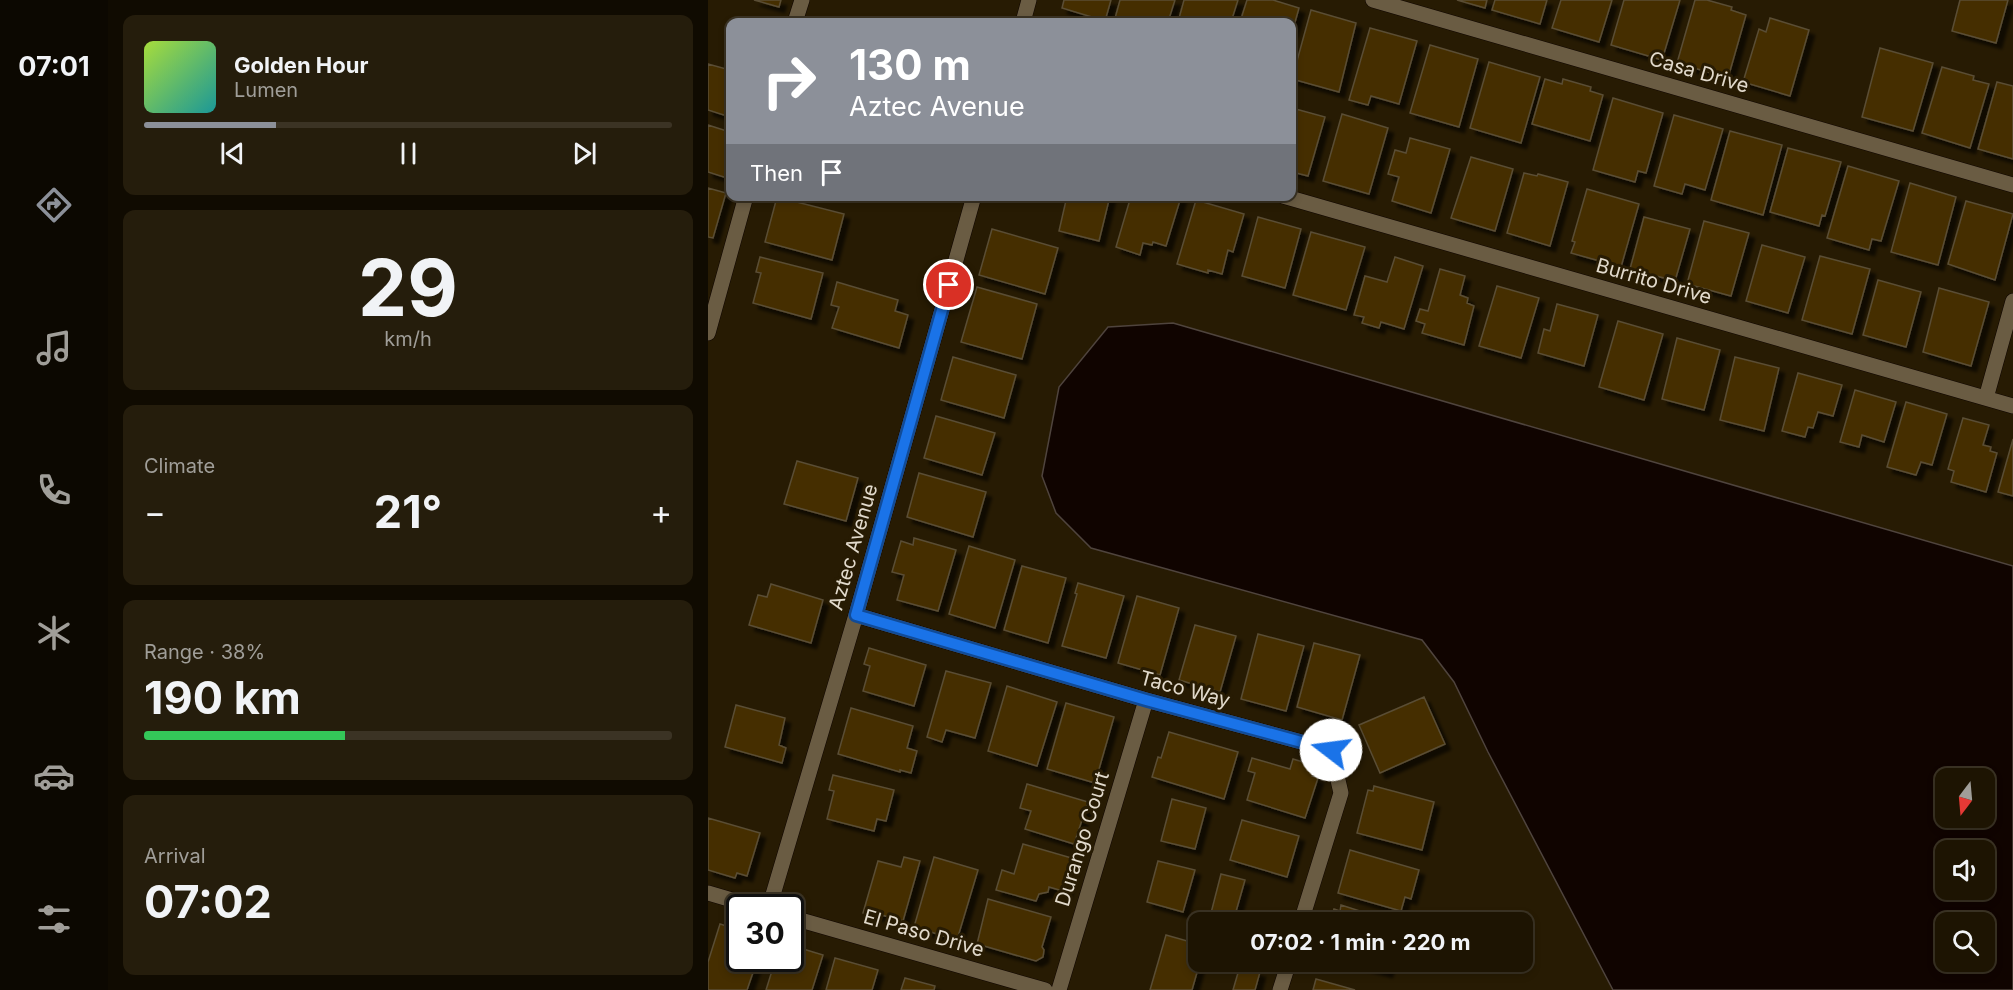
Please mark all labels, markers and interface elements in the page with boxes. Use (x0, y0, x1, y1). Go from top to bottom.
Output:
text: 130 m (849, 39, 971, 90)
icon: right (750, 42, 828, 120)
street label: Casa Drive (1646, 46, 1752, 98)
text: 07:01 (18, 50, 90, 83)
text: Golden Hour (234, 52, 368, 78)
text: Lumen (234, 78, 298, 102)
text: Aztec Avenue (849, 90, 1025, 123)
icon: previous (216, 137, 249, 170)
icon: pause (392, 137, 425, 170)
icon: next (568, 137, 601, 170)
icon: arrive (815, 156, 848, 189)
text: Then (750, 160, 803, 186)
icon: directions (33, 184, 75, 226)
text: 29 (358, 240, 458, 335)
street label: Burrito Drive (1593, 253, 1715, 309)
pin (923, 259, 974, 310)
icon: arrive (932, 268, 965, 301)
icon: music (33, 327, 75, 369)
text: km/h (384, 327, 432, 351)
text: Climate (144, 454, 215, 478)
icon: phone (33, 469, 75, 511)
street label: Aztec Avenue (824, 481, 882, 613)
text: 21° (374, 484, 442, 539)
text: − (144, 492, 166, 532)
text: + (650, 492, 672, 532)
icon: climate (33, 612, 75, 654)
text: Range · 38% (144, 640, 265, 664)
street label: Taco Way (1137, 665, 1233, 713)
text: 190 km (144, 670, 301, 725)
position arrow (1299, 718, 1363, 782)
icon: car (33, 755, 75, 797)
street label: Durango Court (1050, 768, 1114, 909)
north arrow (1935, 768, 1995, 828)
map controls (1935, 768, 1995, 972)
button: sound (1935, 840, 1995, 900)
text: Arrival (144, 844, 206, 868)
text: 07:02 (144, 874, 272, 929)
speed limit sign: 30 (726, 894, 804, 972)
icon: filters (33, 898, 75, 940)
street label: El Paso Drive (861, 904, 987, 962)
button: search (1935, 912, 1995, 972)
text: 07:02 · 1 min · 220 m (1250, 929, 1471, 955)

